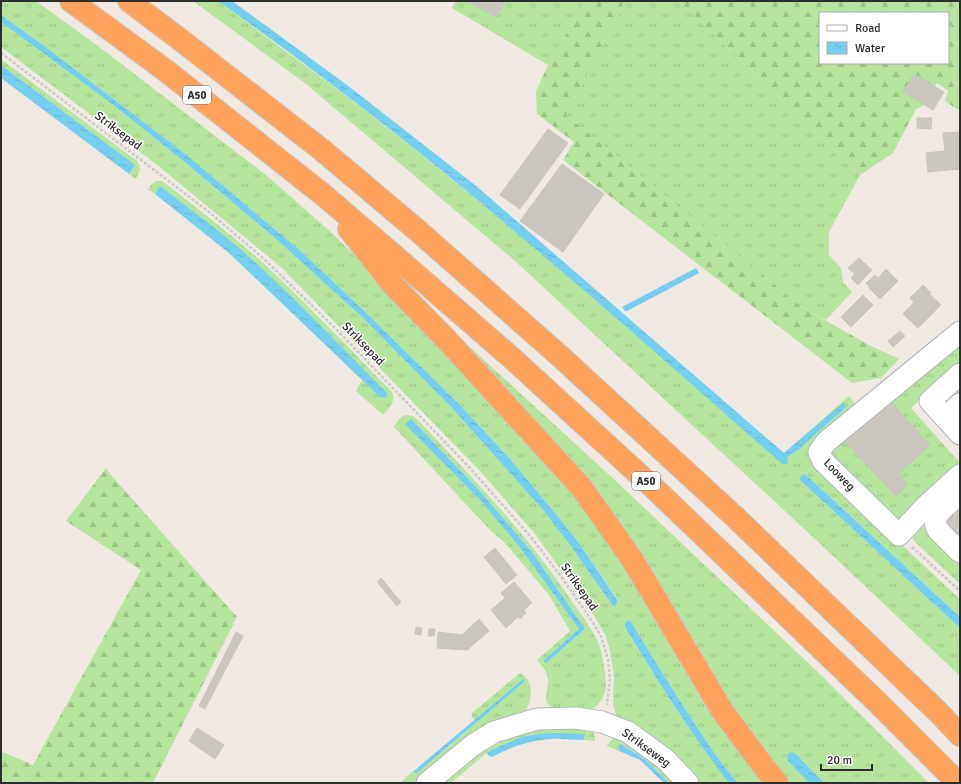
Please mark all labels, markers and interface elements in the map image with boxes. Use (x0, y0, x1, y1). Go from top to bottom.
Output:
legend (819, 12, 949, 64)
text: Road (855, 21, 881, 36)
text: Water (855, 41, 886, 56)
road number: A50 (183, 86, 211, 104)
street label: Striksepad (92, 109, 144, 153)
street label: Striksepad (339, 319, 387, 369)
street label: Looweg (820, 456, 858, 494)
road number: A50 (632, 472, 660, 490)
street label: Striksepad (557, 560, 601, 614)
street label: Strikseweg (619, 725, 673, 771)
scale bar (821, 746, 872, 772)
text: 20 m (827, 753, 852, 768)

